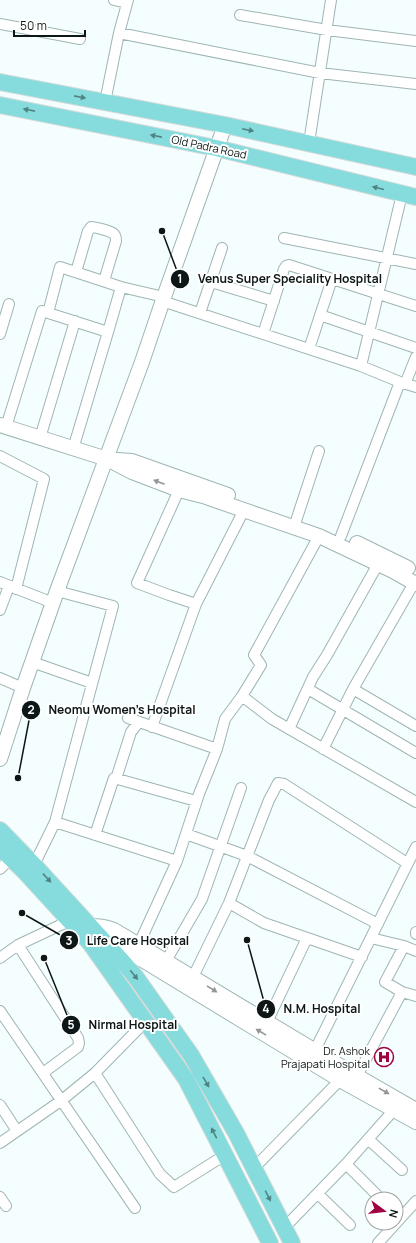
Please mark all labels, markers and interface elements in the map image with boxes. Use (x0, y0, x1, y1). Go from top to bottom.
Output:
scale bar (14, 12, 85, 38)
text: 50 m (20, 17, 47, 34)
one-way arrow (74, 94, 86, 100)
one-way arrow (22, 107, 35, 113)
one-way arrow (242, 128, 255, 134)
street label: Old Padra Road (170, 131, 248, 162)
one-way arrow (150, 133, 162, 139)
one-way arrow (372, 185, 384, 191)
callout: Venus Super Speciality Hospital (170, 267, 390, 291)
text: 1 (177, 270, 183, 287)
text: Venus Super Speciality Hospital (198, 270, 382, 287)
one-way arrow (153, 479, 165, 485)
callout: Neomu Women's Hospital (21, 698, 203, 722)
text: 2 (27, 701, 35, 718)
text: Neomu Women's Hospital (48, 701, 196, 718)
one-way arrow (42, 873, 51, 883)
callout: Life Care Hospital (59, 928, 197, 952)
text: 3 (66, 932, 73, 949)
text: Life Care Hospital (87, 932, 189, 949)
one-way arrow (129, 969, 138, 980)
one-way arrow (206, 985, 218, 992)
callout: N.M. Hospital (256, 997, 369, 1021)
text: 4 (262, 1000, 270, 1017)
text: N.M. Hospital (283, 1000, 361, 1017)
callout: Nirmal Hospital (61, 1013, 186, 1037)
text: 5 (67, 1016, 75, 1033)
text: Nirmal Hospital (89, 1016, 177, 1033)
one-way arrow (255, 1029, 267, 1036)
place label: Dr. Ashok Prajapati Hospital (281, 1043, 371, 1071)
hospital icon: Dr. Ashok Prajapati Hospital (373, 1046, 395, 1068)
one-way arrow (203, 1076, 210, 1088)
one-way arrow (378, 1088, 390, 1095)
one-way arrow (211, 1128, 217, 1139)
one-way arrow (265, 1191, 271, 1202)
north arrow (364, 1191, 404, 1231)
text: N (386, 1208, 402, 1220)

